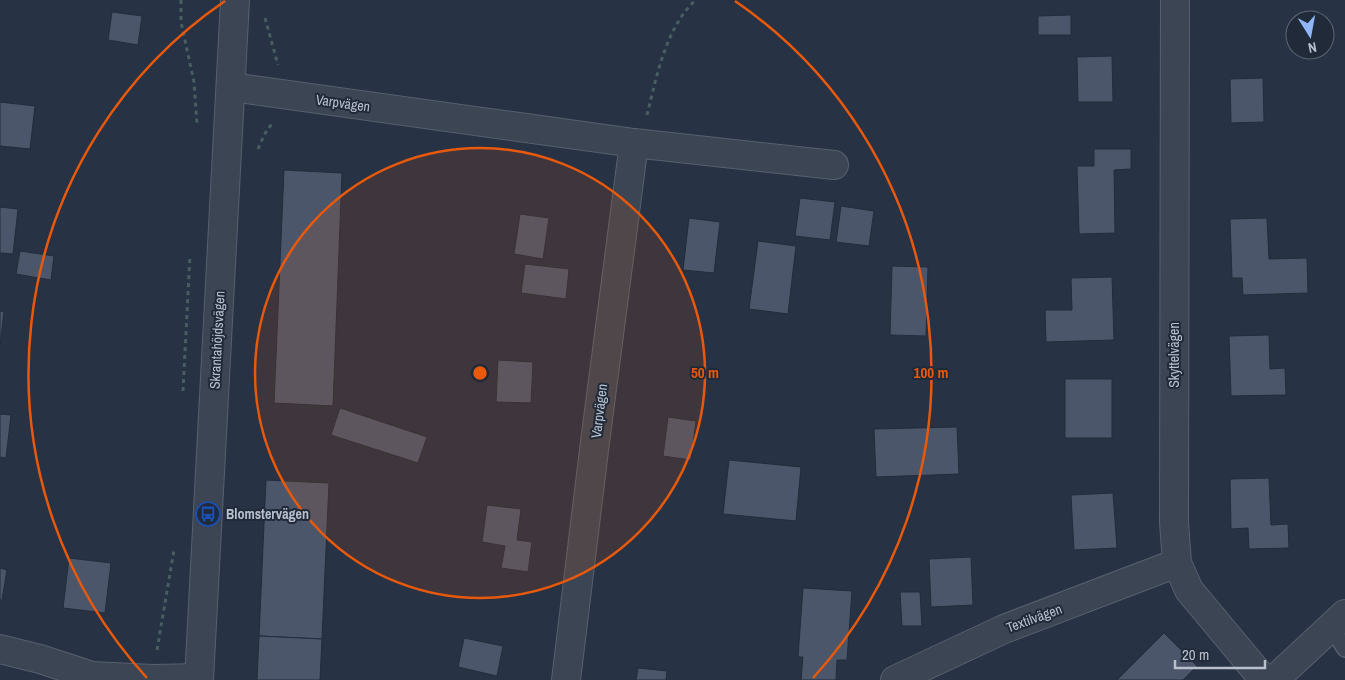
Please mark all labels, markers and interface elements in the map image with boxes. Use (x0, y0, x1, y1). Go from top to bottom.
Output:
north arrow (1285, 10, 1335, 60)
text: N (1307, 38, 1318, 57)
street label: Varpvägen (315, 90, 371, 116)
street label: Skrantahöjdsvägen (205, 290, 229, 390)
street label: Skyttelvägen (1165, 322, 1183, 388)
text: 50 m (691, 362, 719, 383)
text: 100 m (914, 362, 948, 383)
centre of rings (471, 364, 489, 382)
street label: Varpvägen (587, 383, 611, 439)
bus stop icon: Blomstervägen (195, 501, 221, 527)
place label: Blomstervägen (226, 505, 309, 523)
street label: Textilvägen (1004, 600, 1064, 636)
scale bar (1175, 638, 1265, 670)
text: 20 m (1182, 644, 1209, 665)

